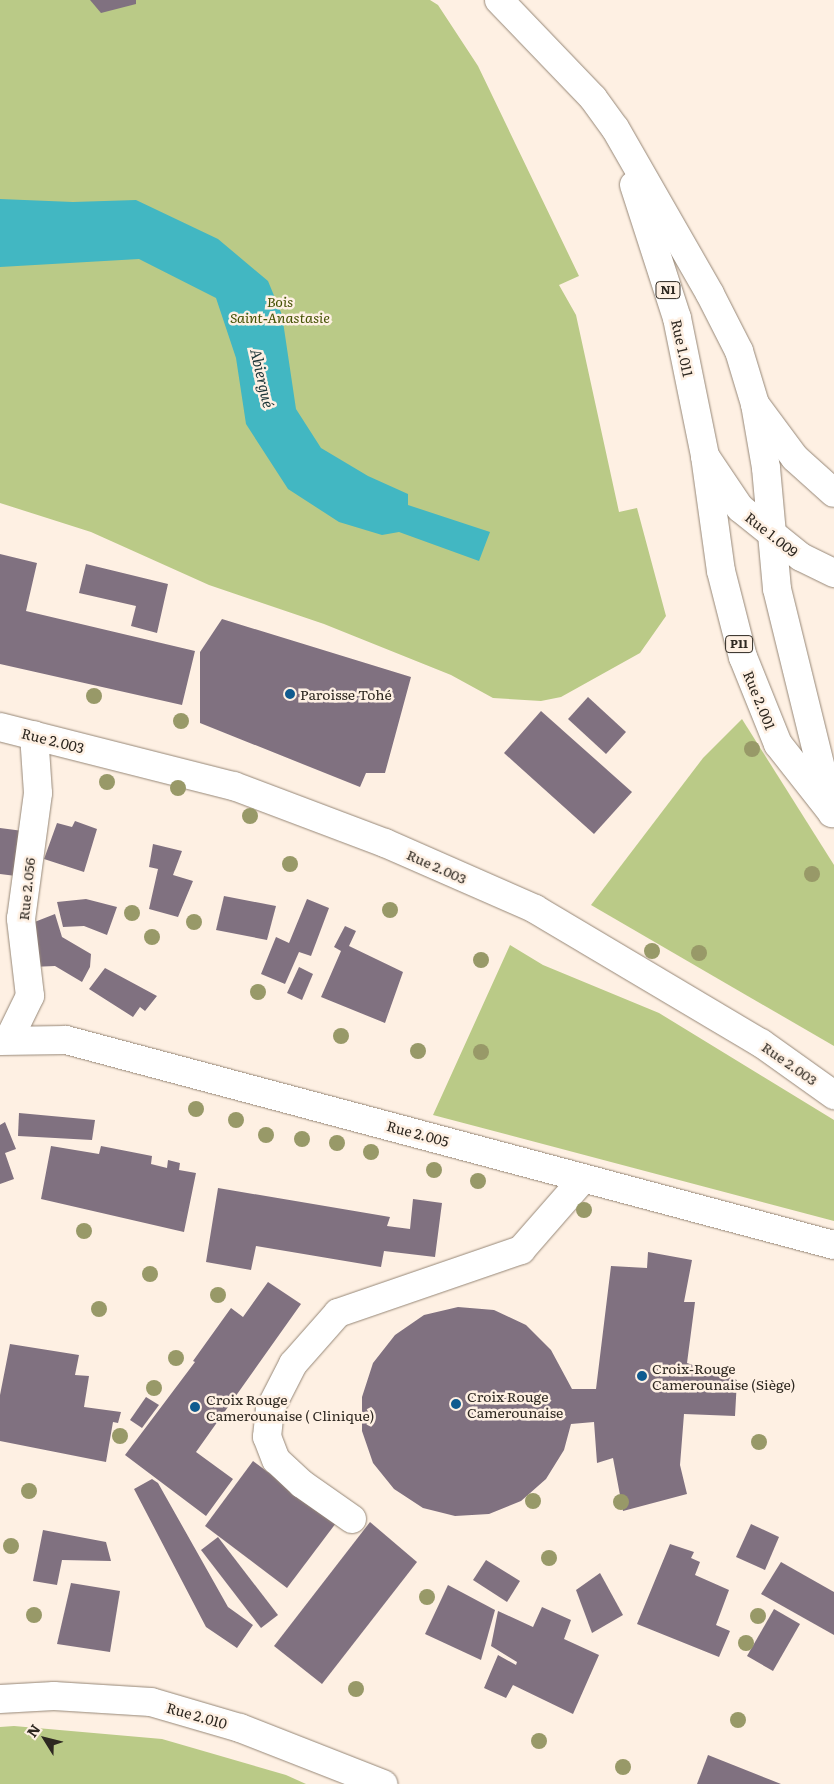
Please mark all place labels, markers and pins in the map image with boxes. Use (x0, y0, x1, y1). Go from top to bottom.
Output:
place label: Paroisse Tohé (300, 686, 392, 702)
marker: Paroisse Tohé (284, 688, 296, 700)
place label: Croix-Rouge Camerounaise (Siège) (652, 1360, 795, 1392)
marker: Croix-Rouge Camerounaise (Siège) (636, 1370, 648, 1382)
place label: Croix Rouge Camerounaise (467, 1388, 563, 1420)
place label: Croix Rouge Camerounaise ( Clinique) (206, 1391, 374, 1424)
marker: Croix Rouge Camerounaise (449, 1397, 463, 1411)
marker: Croix Rouge Camerounaise ( Clinique) (188, 1400, 202, 1414)

